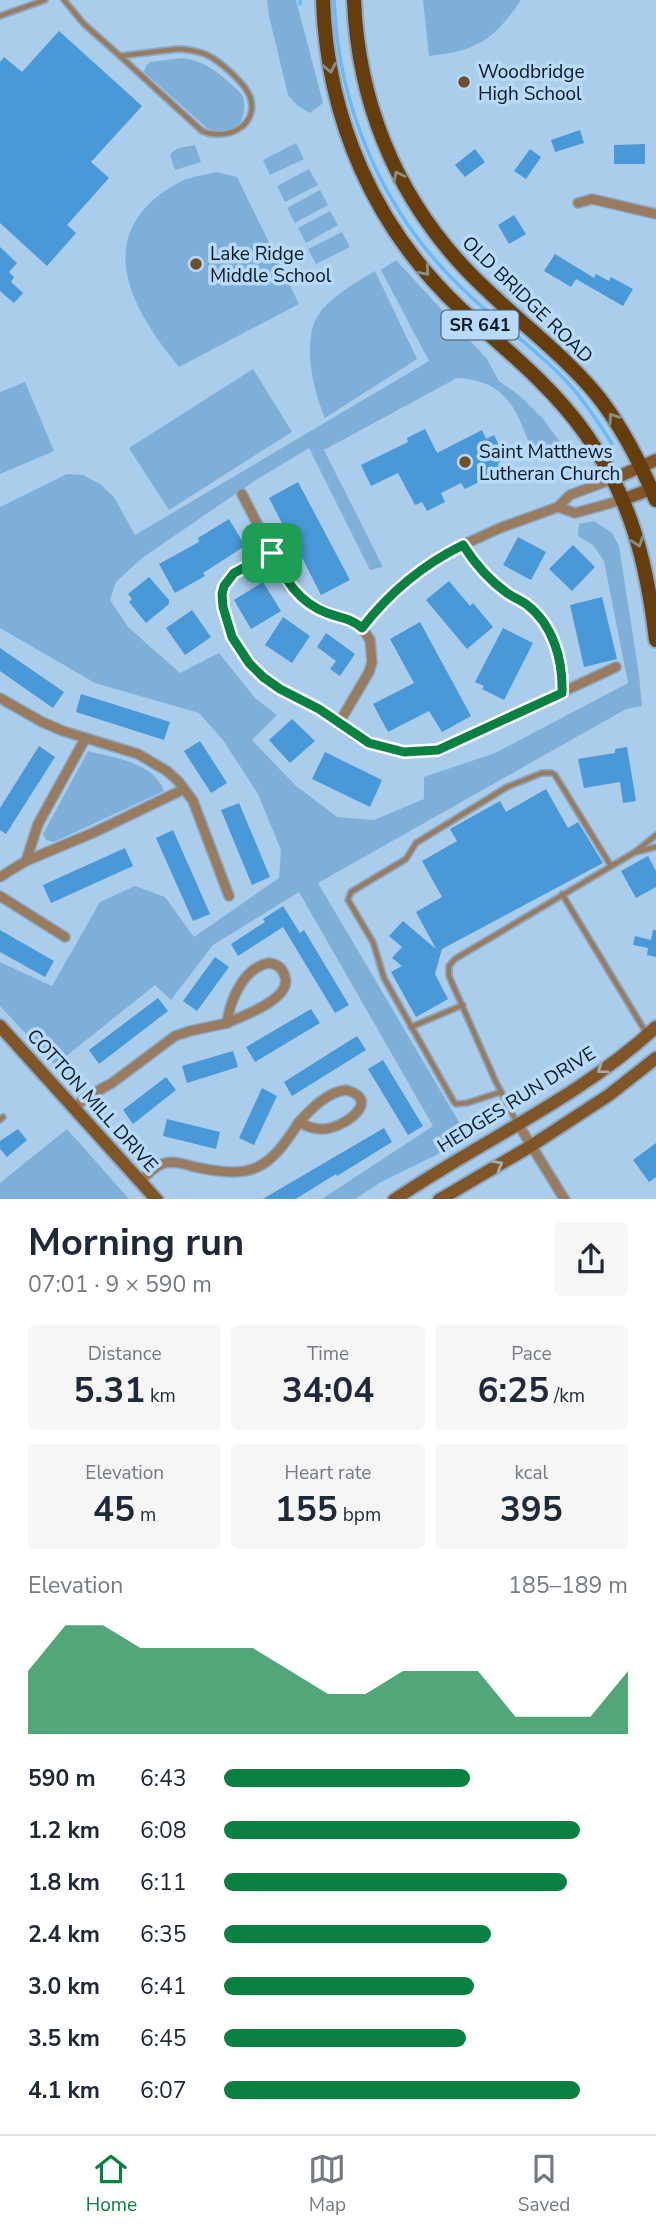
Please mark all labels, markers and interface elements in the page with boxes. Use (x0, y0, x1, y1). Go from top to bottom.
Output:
place label: Woodbridge High School (478, 59, 585, 107)
one-way arrow (322, 62, 337, 74)
marker: Woodbridge High School (456, 74, 472, 90)
one-way arrow (393, 171, 407, 183)
street label: OLD BRIDGE ROAD (456, 230, 599, 369)
place label: Lake Ridge Middle School (210, 241, 332, 289)
marker: Lake Ridge Middle School (188, 256, 204, 272)
one-way arrow (417, 263, 429, 276)
road number: SR 641 (442, 310, 518, 340)
one-way arrow (609, 413, 621, 426)
place label: Saint Matthews Lutheran Church (479, 439, 620, 487)
marker: Saint Matthews Lutheran Church (457, 454, 473, 470)
pin (242, 523, 302, 583)
icon: arrive (253, 534, 291, 572)
one-way arrow (630, 536, 644, 548)
street label: COTTON MILL DRIVE (21, 1023, 164, 1178)
street label: HEDGES RUN DRIVE (432, 1041, 601, 1159)
one-way arrow (597, 1061, 610, 1073)
one-way arrow (490, 1160, 503, 1173)
text: Morning run (28, 1217, 244, 1268)
button: share (554, 1222, 628, 1296)
text: 07:01 · 9 × 590 m (28, 1269, 212, 1300)
text: Distance (88, 1341, 162, 1367)
text: Time (307, 1341, 349, 1367)
text: Pace (511, 1341, 552, 1367)
text: 5.31 (73, 1367, 145, 1414)
text: 34:04 (282, 1367, 374, 1414)
text: 6:25 (477, 1367, 549, 1414)
text: km (145, 1383, 176, 1409)
text: /km (549, 1383, 585, 1409)
text: Elevation (85, 1460, 164, 1486)
text: Heart rate (285, 1460, 371, 1486)
text: kcal (514, 1460, 548, 1486)
text: 45 (93, 1486, 135, 1533)
text: 155 (275, 1486, 338, 1533)
text: 395 (500, 1486, 563, 1533)
text: m (135, 1502, 156, 1528)
text: bpm (338, 1502, 381, 1528)
text: Elevation (28, 1570, 123, 1601)
text: 185–189 m (508, 1570, 628, 1601)
text: 590 m (28, 1763, 96, 1794)
text: 6:43 (140, 1763, 187, 1794)
text: 1.2 km (28, 1815, 100, 1846)
text: 6:08 (140, 1815, 187, 1846)
text: 1.8 km (28, 1867, 100, 1898)
text: 6:11 (140, 1867, 187, 1898)
text: 2.4 km (28, 1919, 100, 1950)
text: 6:35 (140, 1919, 187, 1950)
text: 3.0 km (28, 1971, 100, 2002)
text: 6:41 (140, 1971, 187, 2002)
text: 3.5 km (28, 2023, 100, 2054)
text: 6:45 (140, 2023, 187, 2054)
text: 4.1 km (28, 2075, 100, 2106)
text: 6:07 (140, 2075, 187, 2106)
tab: Home (86, 2150, 137, 2218)
tab: Map (308, 2150, 346, 2218)
tab: Saved (518, 2150, 570, 2218)

